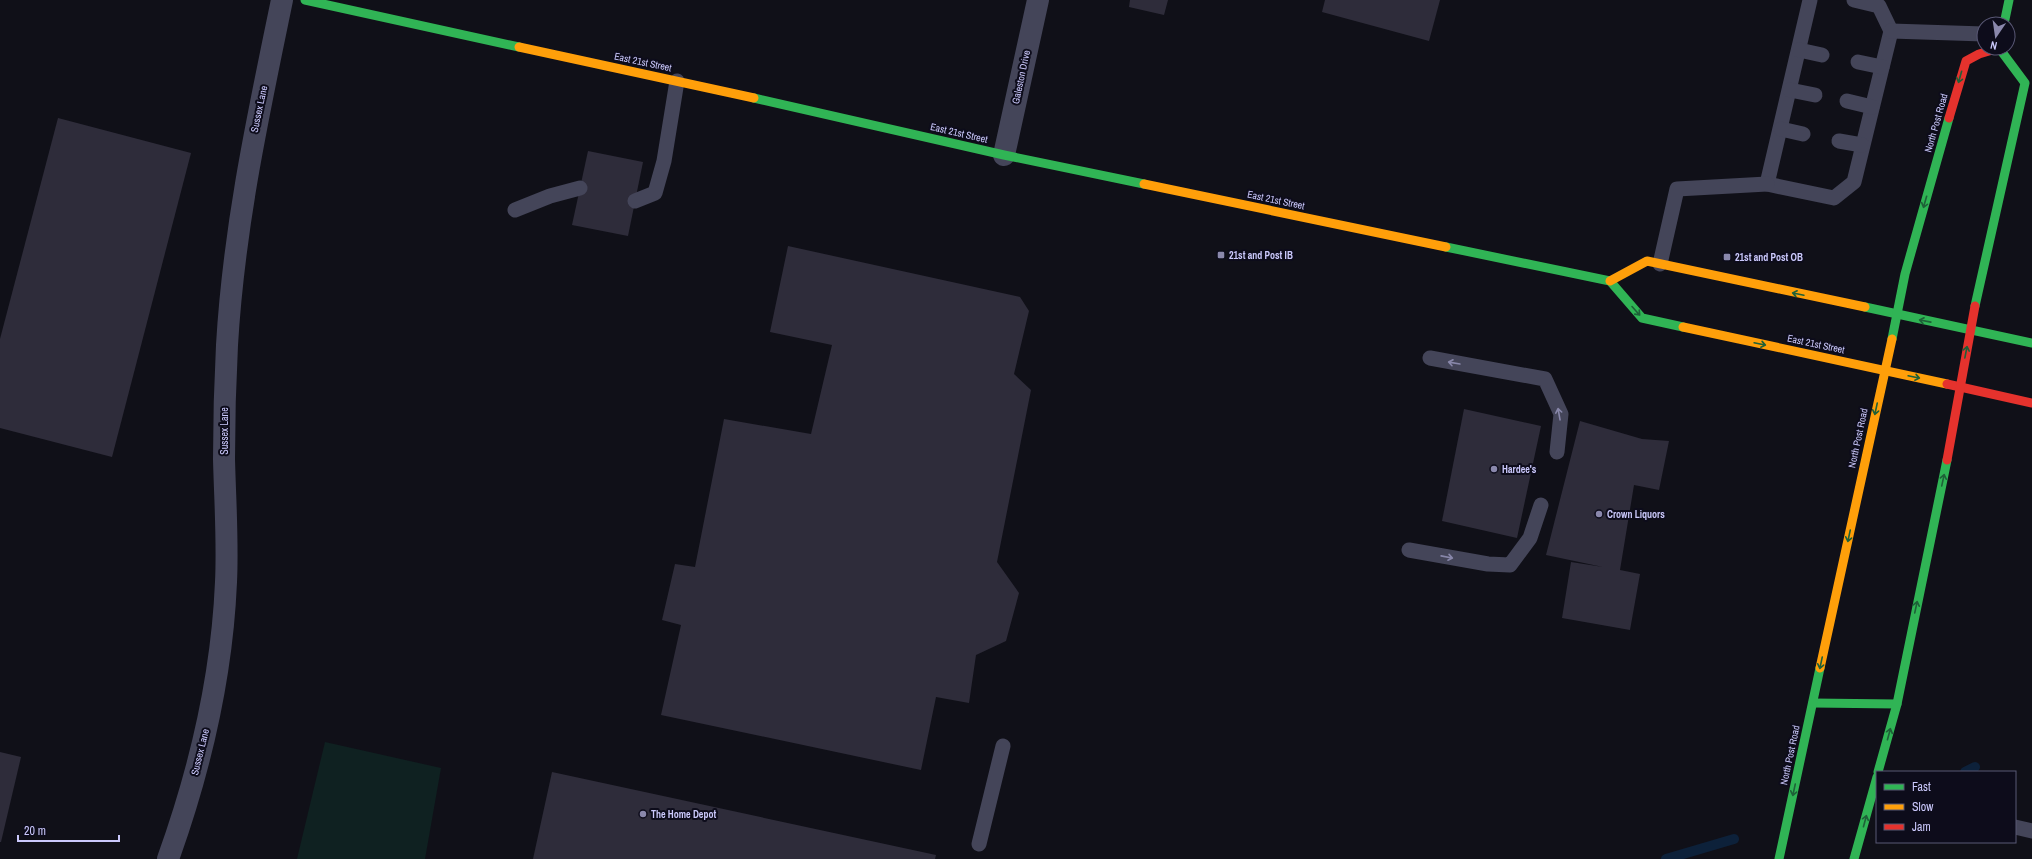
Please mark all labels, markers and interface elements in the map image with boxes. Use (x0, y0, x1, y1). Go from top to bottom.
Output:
north arrow (1976, 16, 2016, 56)
text: N (1989, 38, 1998, 53)
street label: Galeston Drive (1009, 48, 1033, 105)
street label: East 21st Street (613, 50, 674, 75)
one-way arrow (1956, 71, 1963, 84)
street label: Sussex Lane (248, 84, 270, 134)
street label: North Post Road (1921, 92, 1951, 154)
street label: East 21st Street (929, 120, 990, 146)
street label: East 21st Street (1246, 188, 1307, 213)
one-way arrow (1921, 196, 1928, 209)
place label: 21st and Post IB (1229, 249, 1293, 262)
marker: 21st and Post IB (1216, 250, 1226, 260)
place label: 21st and Post OB (1735, 251, 1803, 264)
marker: 21st and Post OB (1722, 252, 1732, 262)
one-way arrow (1792, 289, 1805, 297)
one-way arrow (1631, 305, 1640, 316)
one-way arrow (1919, 316, 1932, 324)
street label: East 21st Street (1786, 332, 1847, 357)
one-way arrow (1753, 340, 1766, 348)
one-way arrow (1962, 346, 1970, 359)
one-way arrow (1448, 359, 1461, 367)
one-way arrow (1907, 373, 1920, 381)
one-way arrow (1871, 402, 1879, 415)
street label: Sussex Lane (218, 407, 231, 455)
one-way arrow (1555, 407, 1563, 420)
street label: North Post Road (1845, 407, 1871, 469)
place label: Hardee's (1502, 463, 1537, 476)
marker: Hardee's (1489, 464, 1499, 474)
one-way arrow (1940, 474, 1948, 487)
place label: Crown Liquors (1607, 508, 1665, 521)
marker: Crown Liquors (1594, 509, 1604, 519)
one-way arrow (1844, 529, 1852, 542)
one-way arrow (1441, 553, 1454, 561)
one-way arrow (1913, 601, 1921, 614)
one-way arrow (1817, 656, 1825, 669)
street label: North Post Road (1777, 724, 1803, 786)
street label: Sussex Lane (188, 727, 212, 777)
one-way arrow (1886, 728, 1893, 741)
legend (1876, 771, 2016, 843)
text: Fast (1912, 779, 1931, 795)
one-way arrow (1790, 783, 1798, 796)
text: Slow (1912, 799, 1934, 815)
place label: The Home Depot (651, 808, 716, 821)
marker: The Home Depot (638, 809, 648, 819)
one-way arrow (1862, 815, 1869, 828)
scale bar (18, 817, 119, 843)
text: Jam (1912, 819, 1931, 835)
text: 20 m (24, 823, 46, 839)

